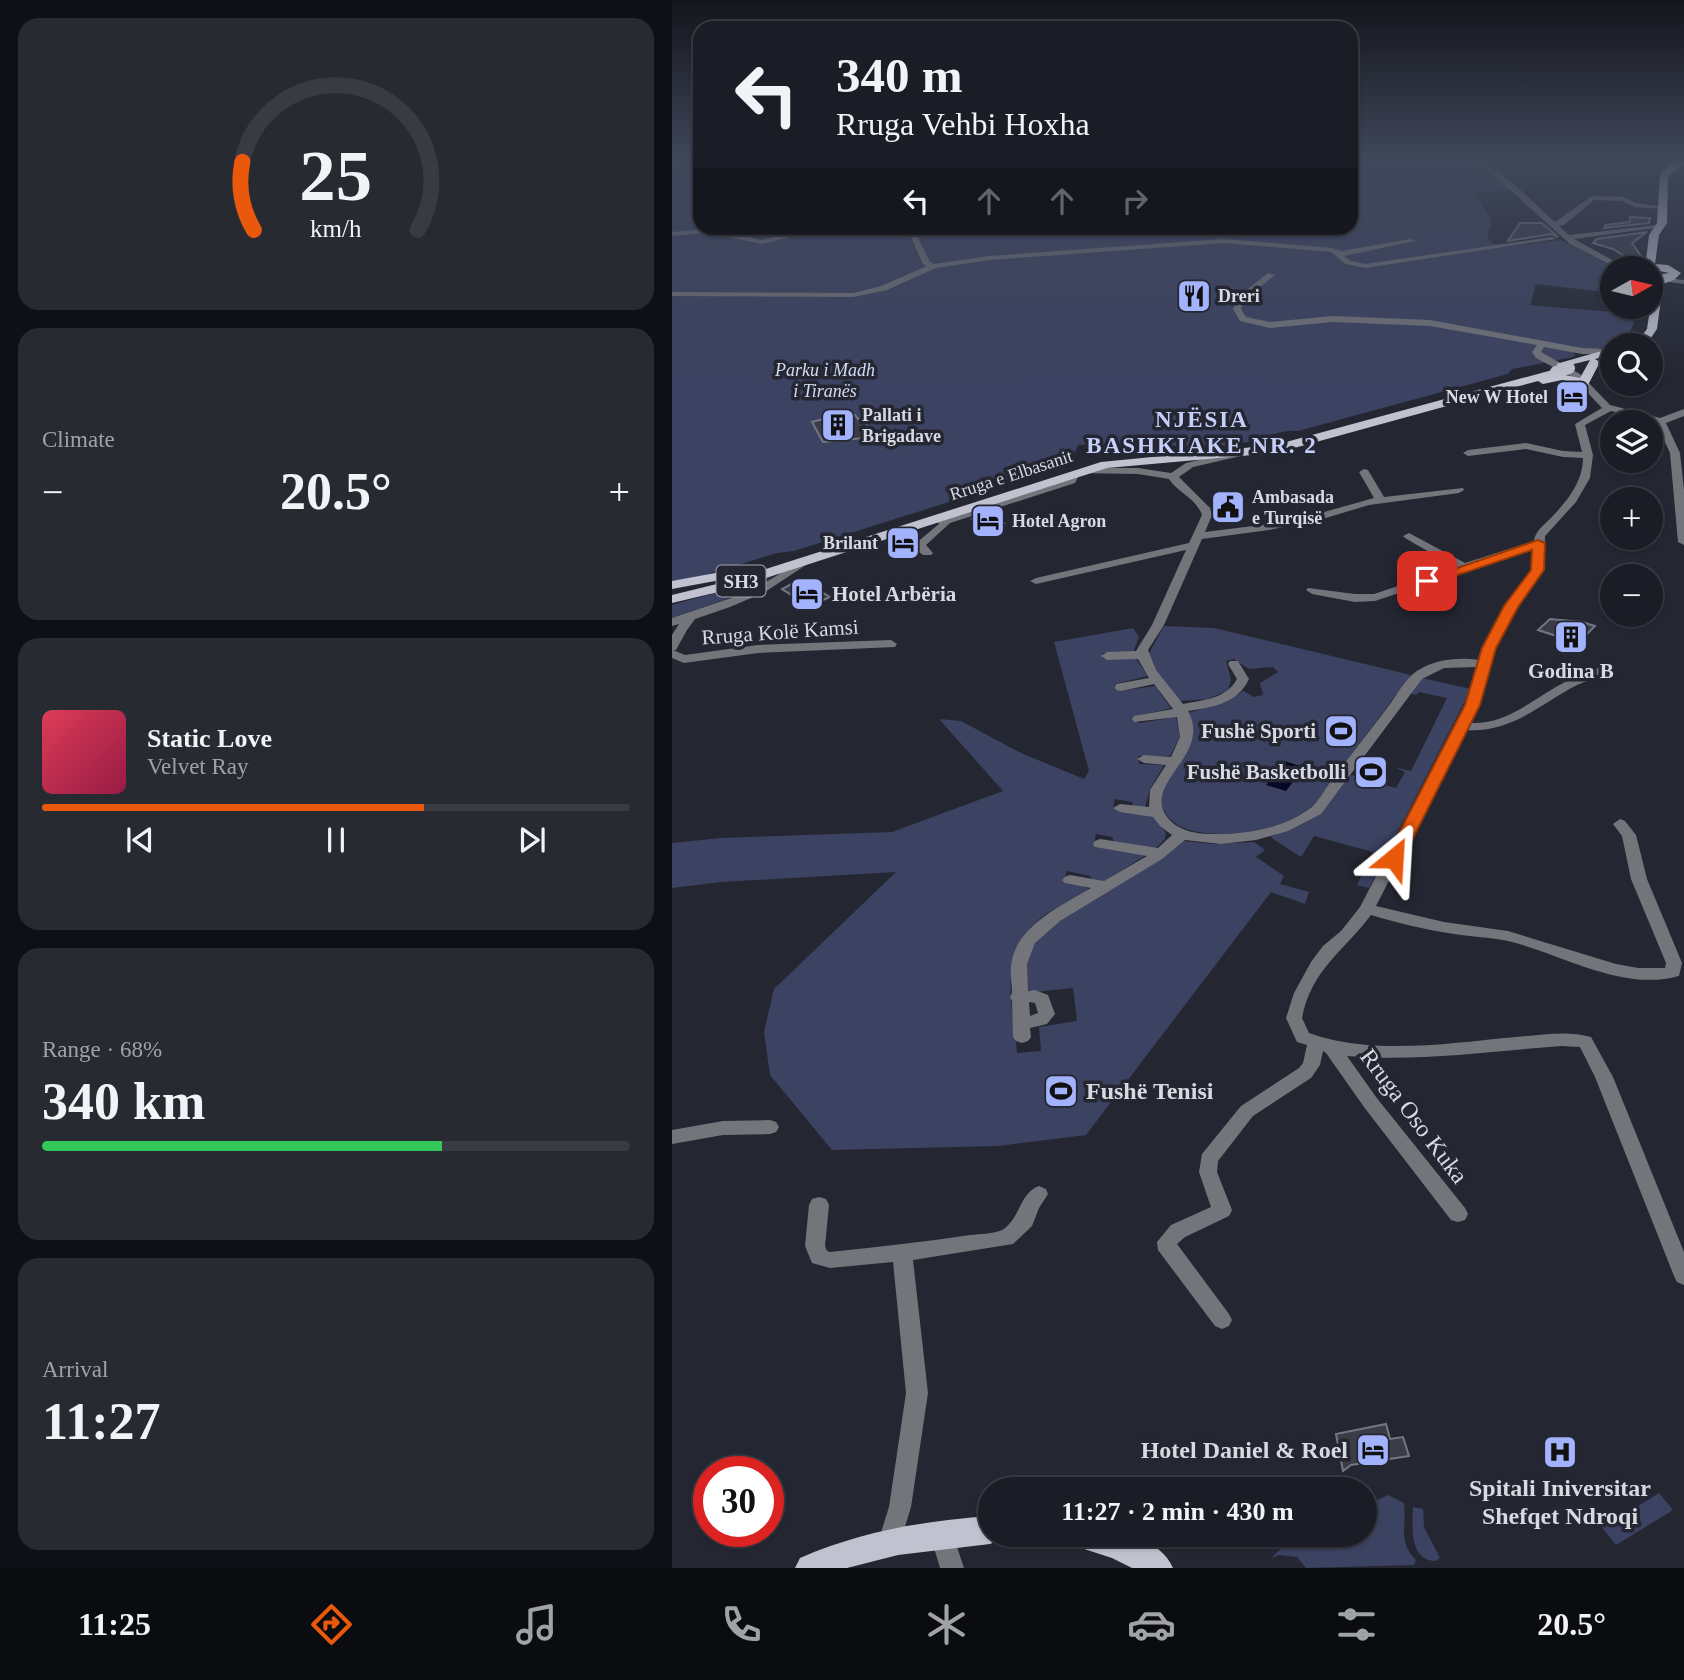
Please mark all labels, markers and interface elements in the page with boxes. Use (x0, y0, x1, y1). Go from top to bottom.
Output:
text: 340 m (836, 48, 963, 103)
icon: left (721, 49, 812, 140)
text: Rruga Vehbi Hoxha (836, 106, 1090, 142)
text: 25 (300, 135, 372, 216)
icon: left (897, 182, 935, 220)
icon: ahead (970, 182, 1008, 220)
icon: ahead (1043, 182, 1081, 220)
icon: right (1116, 182, 1154, 220)
text: km/h (310, 215, 362, 242)
north arrow (1600, 256, 1662, 318)
map controls (1600, 256, 1663, 627)
restaurant icon: Dreri (1175, 277, 1213, 315)
place label: Dreri (1218, 286, 1260, 306)
button: search (1600, 333, 1663, 396)
park label: Parku i Madh i Tiranës (774, 360, 875, 401)
hotel icon: New W Hotel (1553, 378, 1591, 416)
place label: New W Hotel (1446, 387, 1548, 407)
place label: Pallati i Brigadave (862, 405, 941, 446)
building icon: Pallati i Brigadave (819, 406, 857, 444)
district label: NJËSIA BASHKIAKE NR. 2 (1086, 407, 1318, 458)
button: layers (1600, 410, 1663, 473)
text: Climate (42, 427, 115, 452)
street label: Rruga e Elbasanit (947, 446, 1075, 504)
text: 20.5° (280, 463, 392, 520)
text: − (42, 471, 63, 513)
text: + (609, 471, 630, 513)
place label: Ambasada e Turqisë (1252, 487, 1334, 528)
button: + (1600, 487, 1663, 550)
public building icon: Ambasada e Turqisë (1209, 488, 1247, 526)
hotel icon: Hotel Agron (969, 502, 1007, 540)
place label: Hotel Agron (1012, 511, 1106, 531)
hotel icon: Brilant (884, 524, 922, 562)
place label: Brilant (823, 533, 878, 553)
pin (1397, 551, 1457, 611)
icon: arrive (1408, 562, 1446, 600)
button: − (1600, 564, 1663, 627)
road number: SH3 (716, 566, 766, 596)
hotel icon: Hotel Arbëria (788, 575, 826, 613)
place label: Hotel Arbëria (832, 582, 957, 606)
street label: Rruga Kolë Kamsi (701, 615, 860, 649)
building icon: Godina B (1552, 618, 1590, 656)
place label: Godina B (1528, 659, 1614, 683)
sports icon: Fushë Sporti (1322, 712, 1360, 750)
place label: Fushë Sporti (1201, 719, 1316, 743)
text: Static Love (147, 724, 272, 753)
sports icon: Fushë Basketbolli (1352, 753, 1390, 791)
text: Velvet Ray (147, 754, 249, 779)
place label: Fushë Basketbolli (1187, 760, 1346, 784)
icon: previous (121, 821, 159, 859)
icon: pause (317, 821, 355, 859)
icon: next (513, 821, 551, 859)
position arrow (1357, 821, 1431, 895)
text: Range · 68% (42, 1037, 162, 1062)
street label: Rruga Oso Kuka (1355, 1044, 1473, 1189)
sports icon: Fushë Tenisi (1042, 1072, 1080, 1110)
text: 340 km (42, 1073, 205, 1130)
place label: Fushë Tenisi (1086, 1078, 1214, 1104)
text: Arrival (42, 1357, 108, 1382)
text: 11:27 (42, 1393, 160, 1450)
hotel icon: Hotel Daniel & Roel (1354, 1431, 1392, 1469)
hospital icon: Spitali Iniversitar Shefqet Ndroqi (1541, 1433, 1579, 1471)
place label: Hotel Daniel & Roel (1141, 1437, 1348, 1463)
speed limit sign: 30 (693, 1456, 784, 1547)
place label: Spitali Iniversitar Shefqet Ndroqi (1469, 1475, 1651, 1529)
text: 11:27 · 2 min · 430 m (1061, 1497, 1294, 1526)
icon: directions (307, 1600, 356, 1649)
icon: music (512, 1600, 561, 1649)
icon: phone (717, 1600, 766, 1649)
icon: climate (922, 1600, 971, 1649)
icon: car (1127, 1600, 1176, 1649)
icon: filters (1332, 1600, 1381, 1649)
text: 11:25 (78, 1606, 151, 1642)
text: 20.5° (1537, 1606, 1606, 1642)

